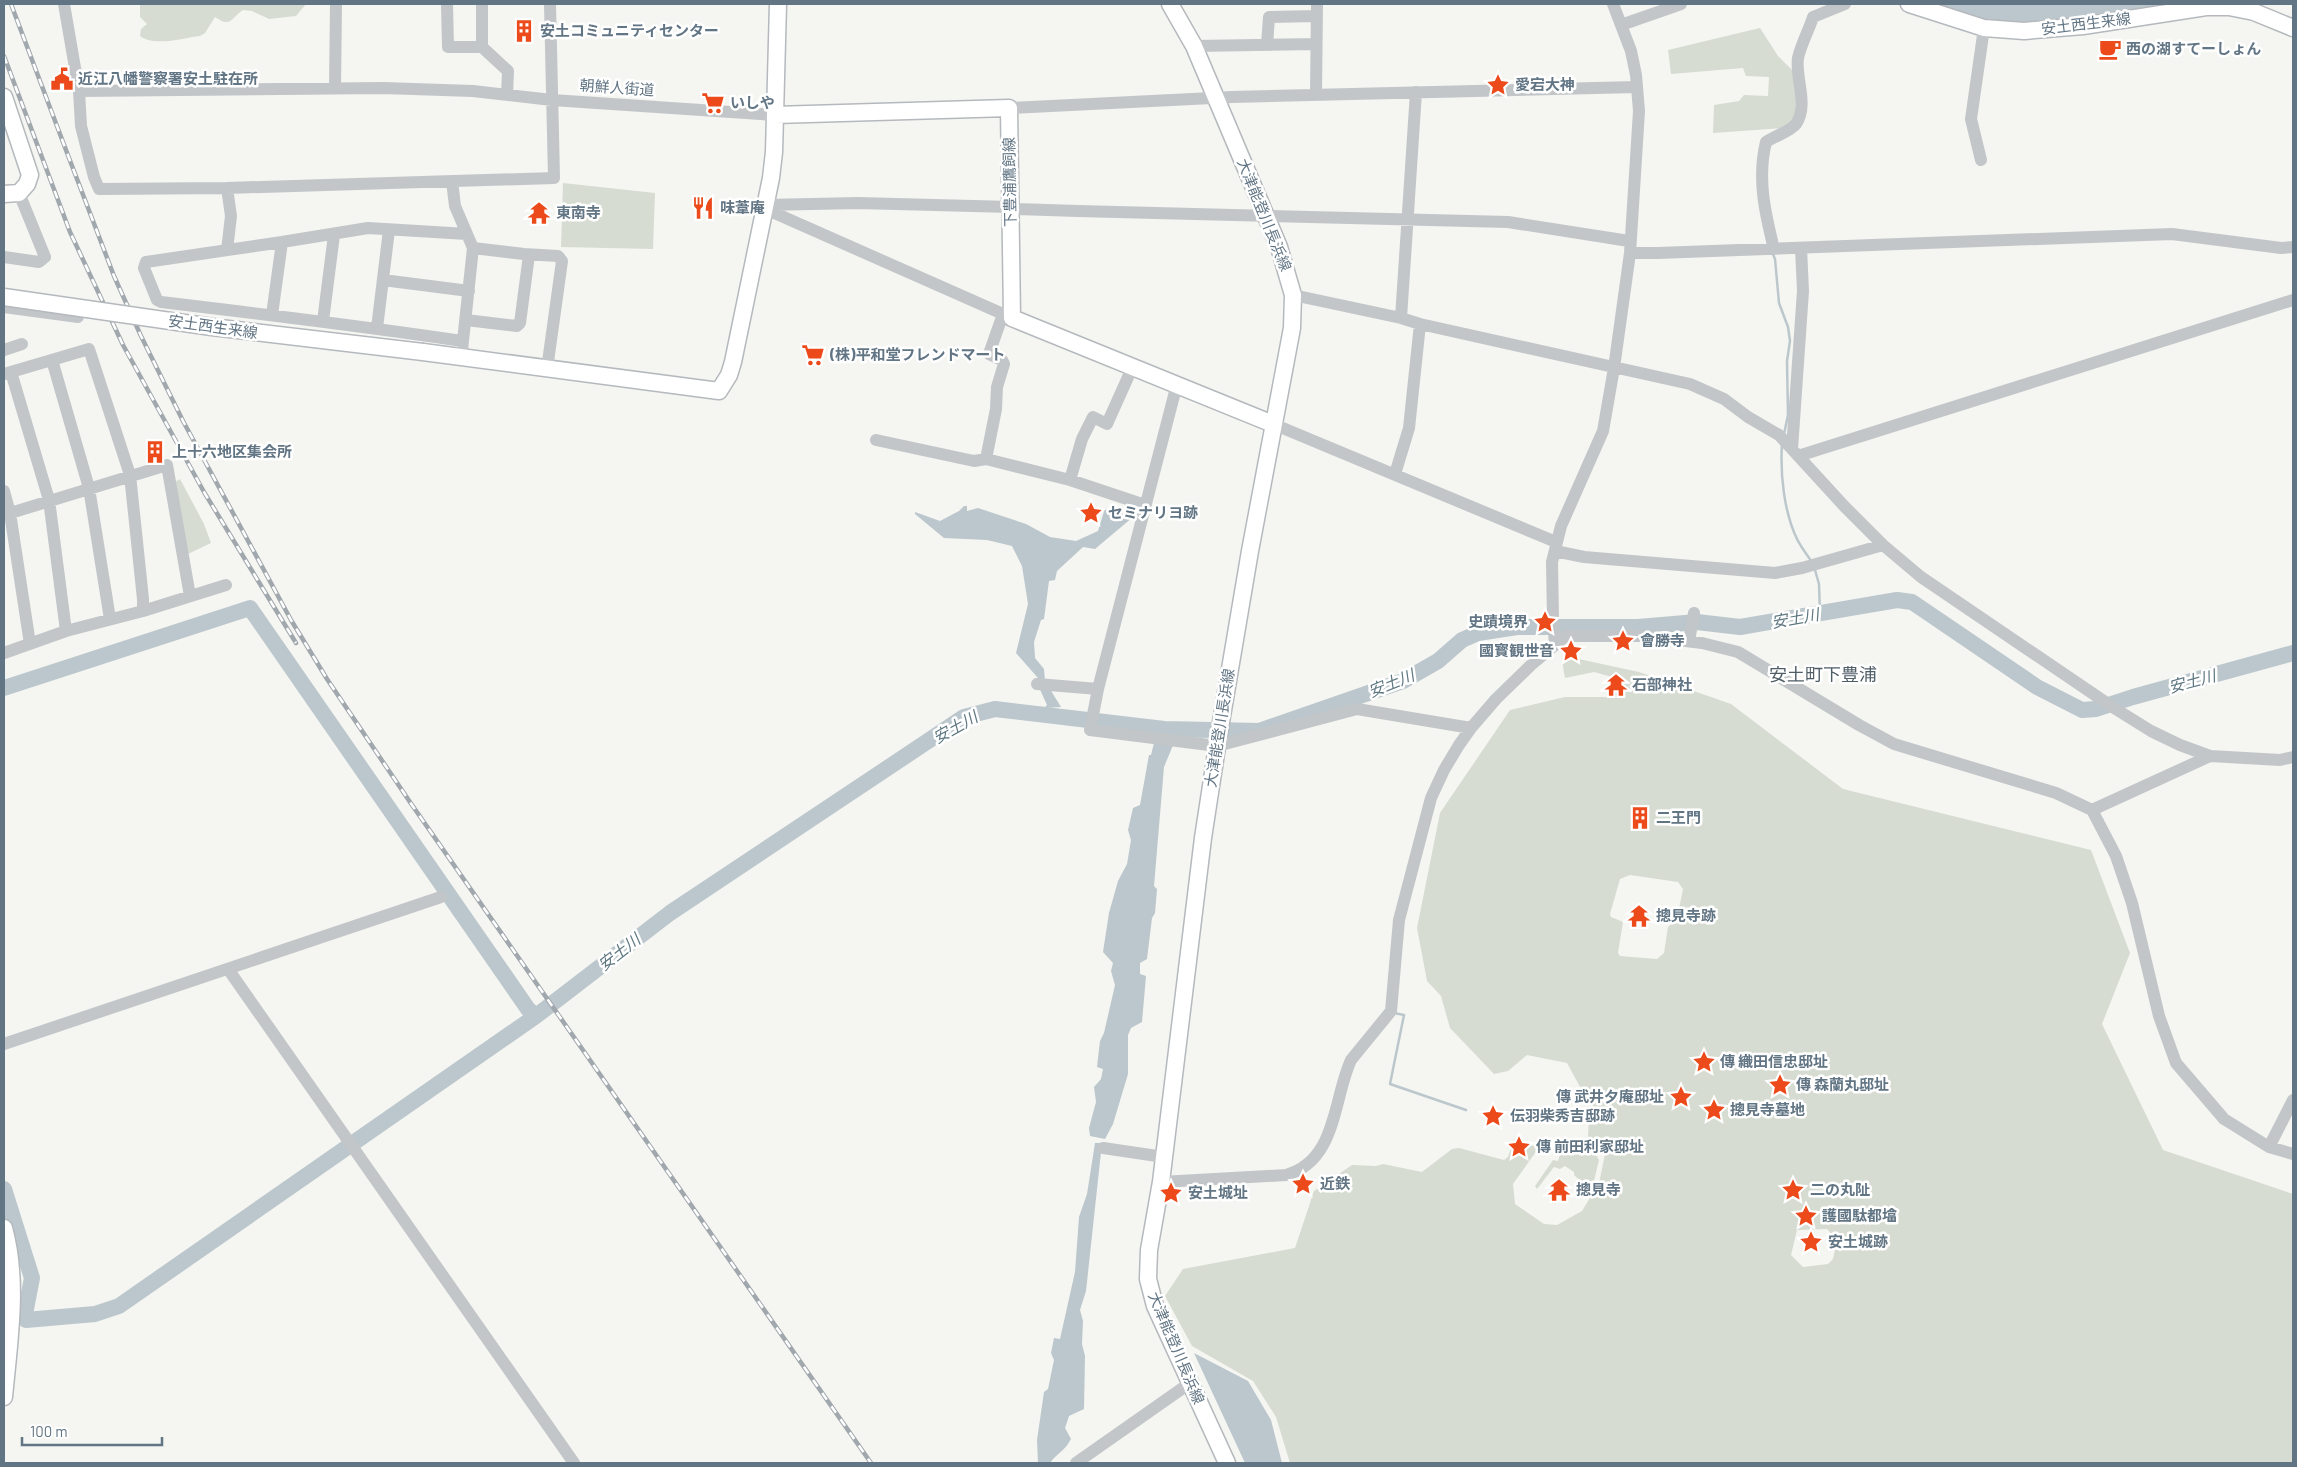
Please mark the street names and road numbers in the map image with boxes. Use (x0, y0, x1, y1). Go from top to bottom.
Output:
street label: 安土西生来線 (2040, 9, 2132, 37)
street label: 朝鮮人街道 (579, 75, 655, 99)
street label: 下豊浦鷹飼線 (999, 137, 1019, 227)
street label: 大津能登川長浜線 (1234, 156, 1296, 274)
street label: 安土西生来線 (167, 311, 259, 341)
street label: 大津能登川長浜線 (1201, 667, 1237, 789)
street label: 大津能登川長浜線 (1145, 1289, 1209, 1406)

